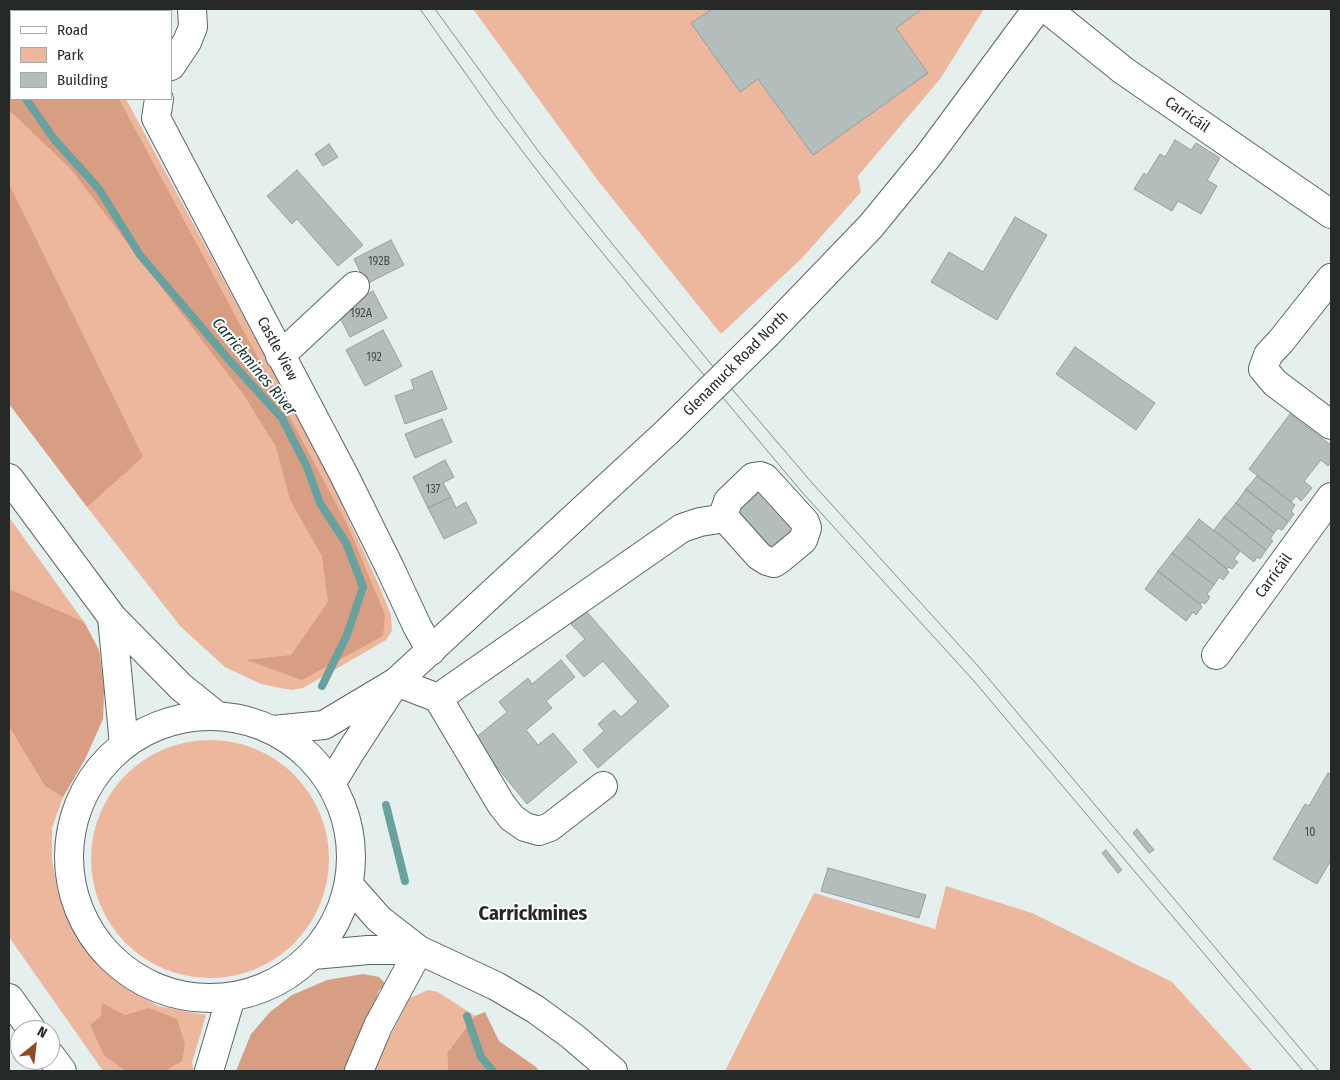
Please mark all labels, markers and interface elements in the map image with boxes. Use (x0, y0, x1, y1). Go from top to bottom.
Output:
legend (10, 10, 172, 100)
text: Road (57, 21, 88, 39)
text: Park (57, 46, 84, 64)
text: Building (57, 71, 108, 89)
street label: Carricáil (1161, 93, 1213, 137)
house number: 192B (368, 255, 390, 269)
house number: 192A (350, 307, 372, 321)
street label: Glenamuck Road North (680, 308, 792, 420)
water label: Carrickmines River (208, 314, 300, 420)
street label: Castle View (253, 314, 301, 384)
house number: 192 (366, 351, 382, 365)
house number: 137 (426, 483, 440, 497)
street label: Carricáil (1252, 550, 1296, 602)
house number: 10 (1305, 826, 1315, 840)
district label: Carrickmines (479, 902, 587, 926)
north arrow (10, 1020, 60, 1070)
text: N (34, 1023, 50, 1042)

